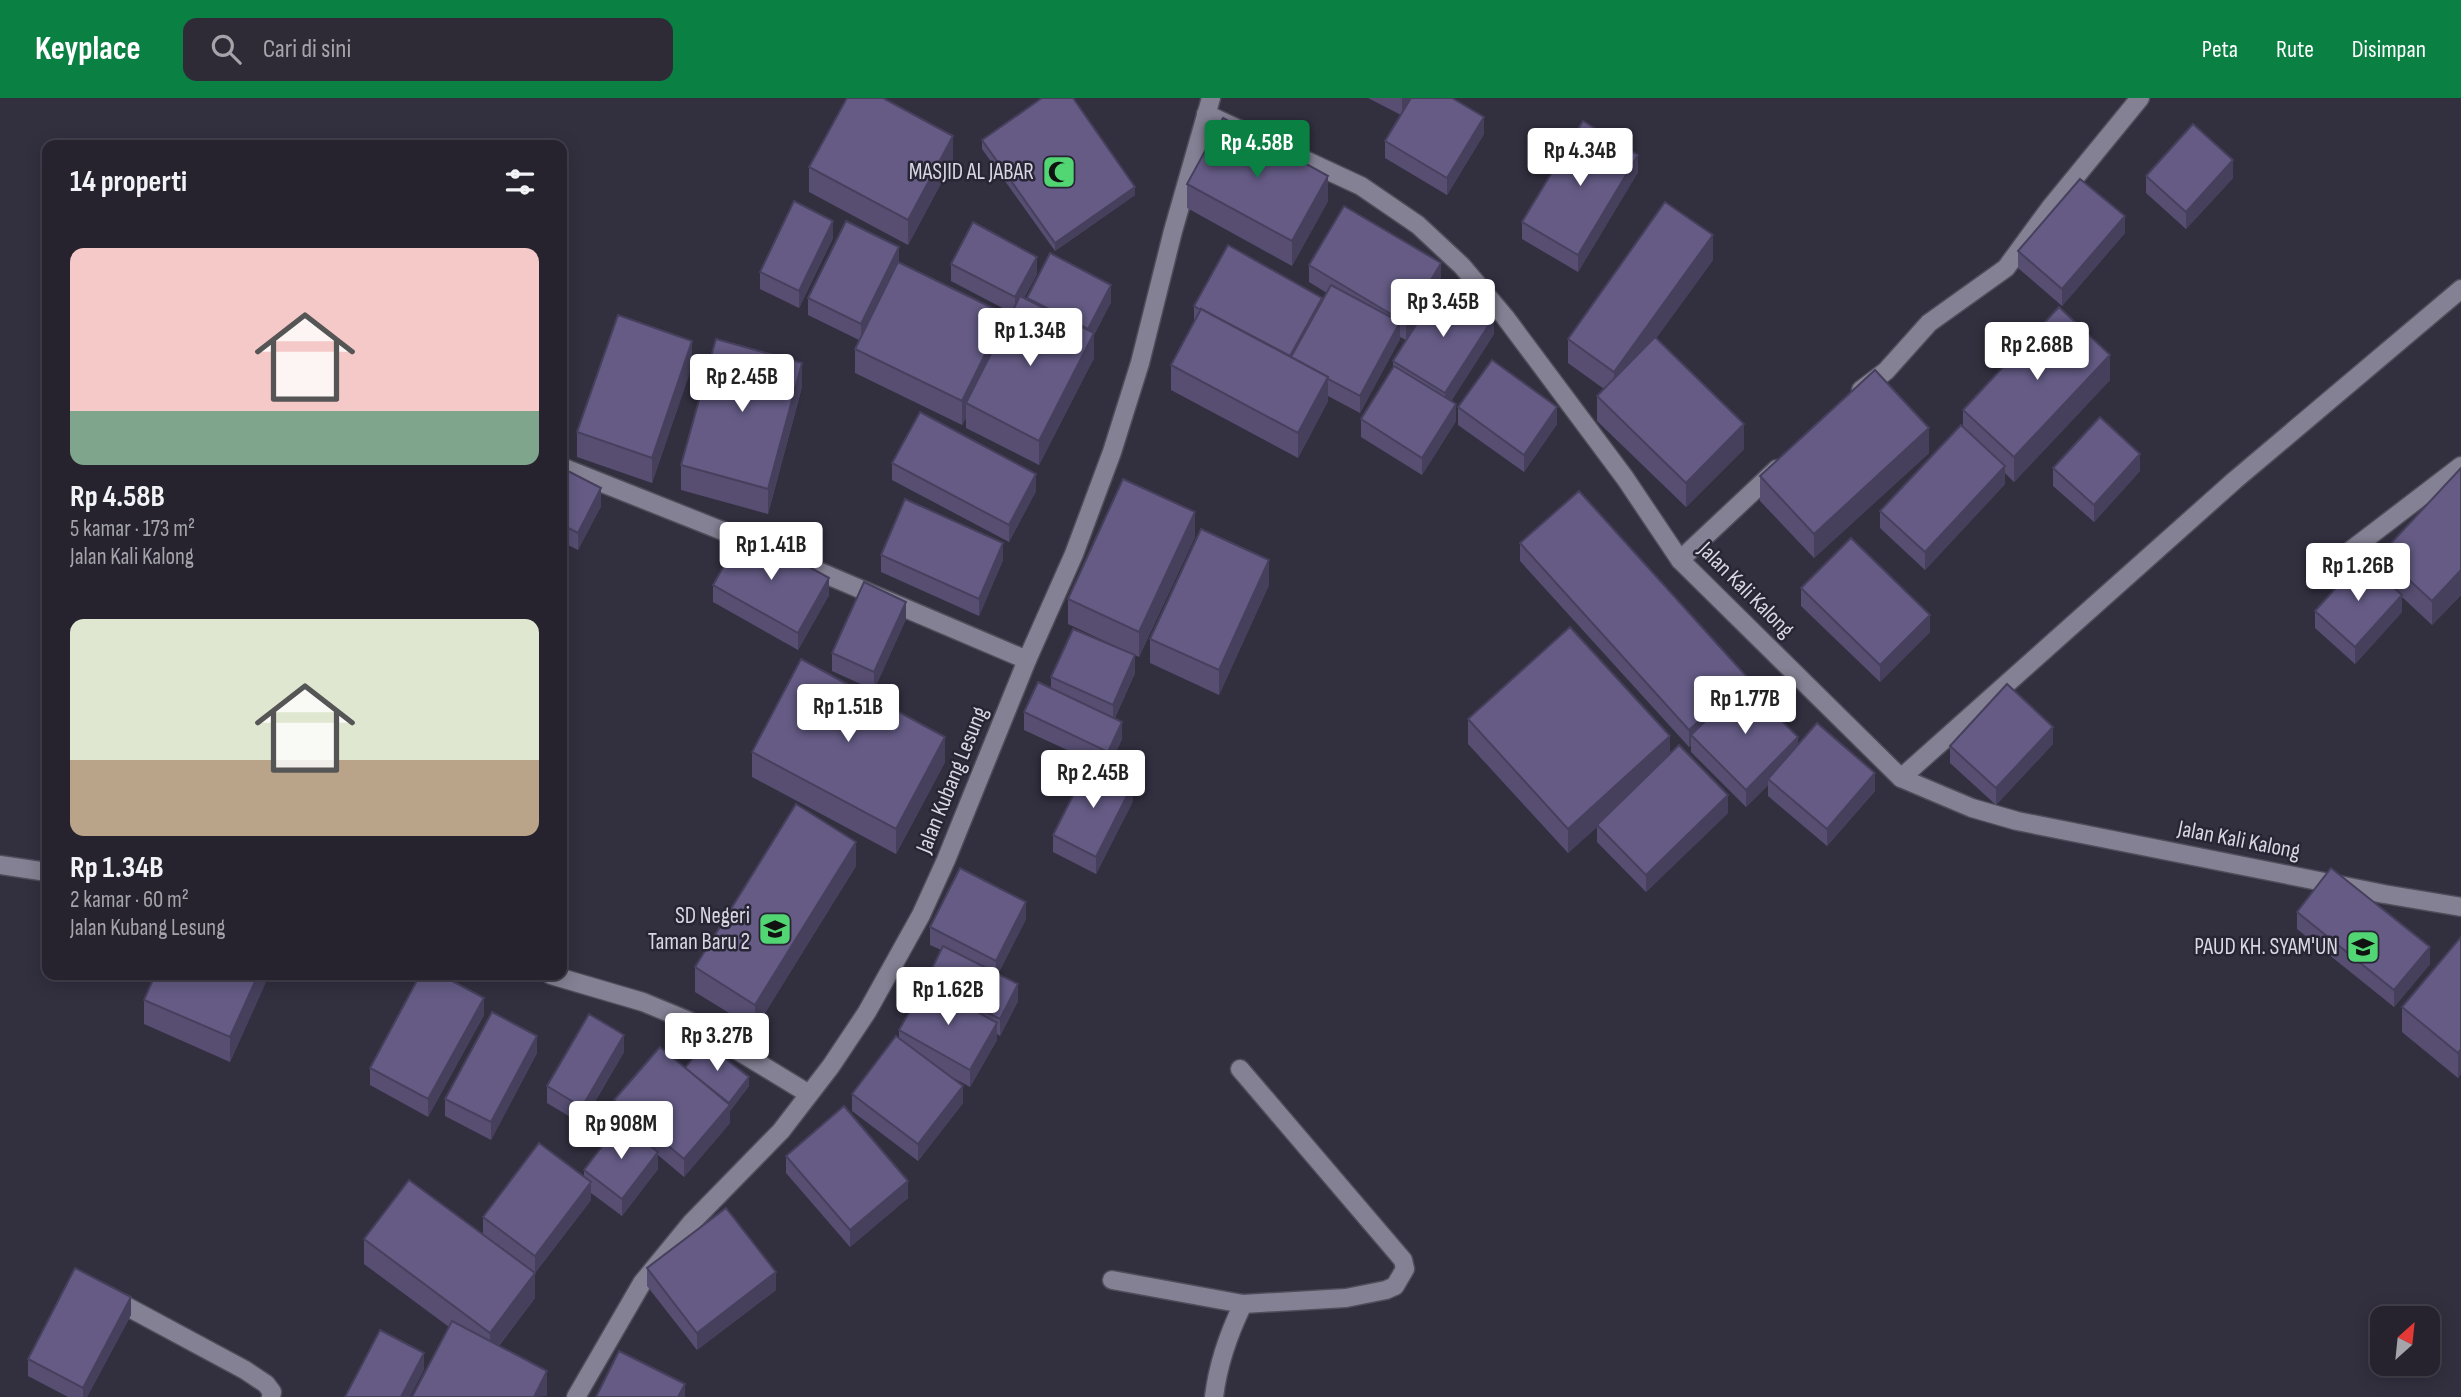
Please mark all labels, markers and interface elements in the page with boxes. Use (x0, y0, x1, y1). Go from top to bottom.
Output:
search box (183, 18, 673, 81)
text: Keyplace (35, 29, 141, 69)
icon: search (207, 30, 245, 68)
text: Cari di sini (263, 34, 351, 65)
text: Peta (2202, 35, 2238, 64)
text: Rute (2276, 35, 2314, 64)
text: Disimpan (2352, 35, 2426, 64)
pin: Rp 4.58B (1185, 120, 1329, 180)
text: Rp 4.58B (1221, 129, 1293, 157)
pin: Rp 4.34B (1508, 129, 1652, 188)
text: Rp 4.34B (1544, 137, 1616, 165)
mosque icon: MASJID AL JABAR (1040, 153, 1078, 191)
place label: MASJID AL JABAR (909, 158, 1034, 186)
icon: filters (501, 163, 539, 201)
text: 14 properti (70, 164, 187, 200)
pin: Rp 3.45B (1371, 280, 1515, 339)
text: Rp 3.45B (1407, 288, 1479, 316)
icon: home (242, 294, 368, 420)
pin: Rp 1.34B (958, 308, 1102, 368)
text: Rp 1.34B (994, 317, 1066, 345)
pin: Rp 2.68B (1965, 322, 2109, 382)
text: Rp 2.68B (2001, 331, 2073, 359)
pin: Rp 2.45B (670, 354, 814, 414)
text: Rp 2.45B (706, 363, 778, 391)
text: Rp 4.58B (70, 479, 165, 515)
text: 5 kamar · 173 m² (70, 515, 195, 543)
pin: Rp 1.41B (699, 522, 843, 582)
text: Rp 1.41B (736, 531, 806, 559)
street label: Jalan Kali Kalong (1692, 536, 1800, 644)
text: Jalan Kali Kalong (70, 543, 194, 571)
pin: Rp 1.26B (2286, 544, 2430, 603)
text: Rp 1.26B (2322, 552, 2394, 580)
icon: home (242, 665, 368, 791)
pin: Rp 1.77B (1673, 676, 1817, 736)
pin: Rp 1.51B (776, 684, 920, 744)
text: Rp 1.77B (1710, 685, 1780, 713)
text: Rp 1.51B (813, 693, 883, 721)
street label: Jalan Kubang Lesung (910, 703, 994, 858)
pin: Rp 2.45B (1021, 750, 1165, 810)
text: Rp 2.45B (1057, 759, 1129, 787)
street label: Jalan Kali Kalong (2174, 814, 2303, 866)
text: Rp 1.34B (70, 850, 163, 886)
text: 2 kamar · 60 m² (70, 886, 189, 914)
place label: SD Negeri Taman Baru 2 (648, 902, 750, 956)
school or university icon: SD Negeri Taman Baru 2 (756, 910, 794, 948)
text: Jalan Kubang Lesung (70, 914, 225, 942)
school or university icon: PAUD KH. SYAM'UN (2344, 928, 2382, 966)
place label: PAUD KH. SYAM'UN (2194, 933, 2338, 961)
pin: Rp 1.62B (876, 968, 1020, 1027)
text: Rp 1.62B (912, 976, 984, 1004)
pin: Rp 3.27B (645, 1014, 789, 1073)
text: Rp 3.27B (681, 1022, 753, 1050)
pin: Rp 908M (556, 1102, 686, 1161)
text: Rp 908M (585, 1110, 657, 1138)
north arrow (2370, 1306, 2440, 1376)
map controls (2370, 1306, 2440, 1376)

